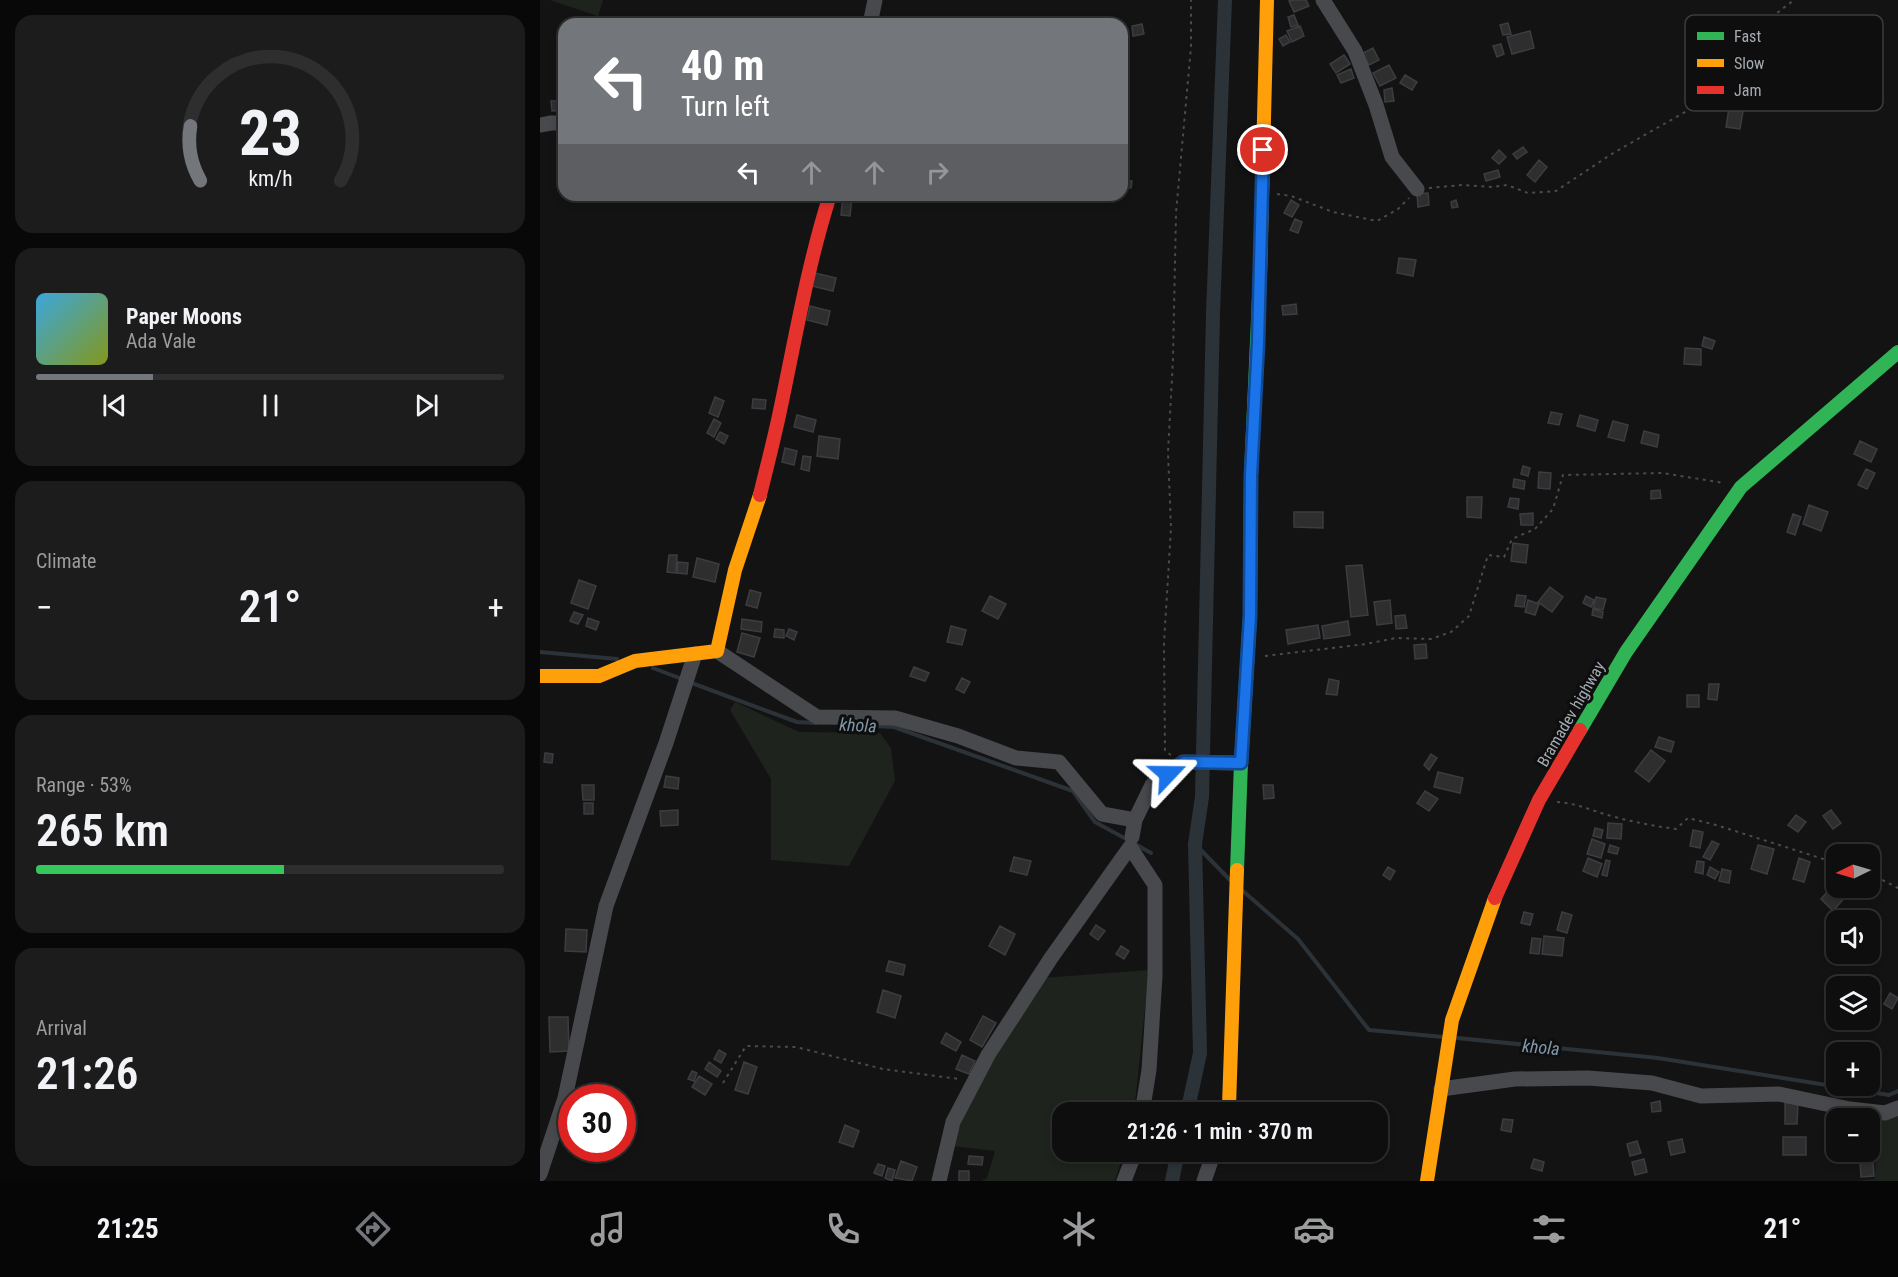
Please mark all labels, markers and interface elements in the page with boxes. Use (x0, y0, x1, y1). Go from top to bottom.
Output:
legend (1685, 15, 1883, 111)
text: Fast (1734, 27, 1761, 46)
text: 40 m (681, 41, 764, 90)
icon: left (582, 42, 660, 120)
text: Slow (1734, 54, 1764, 73)
text: Jam (1734, 81, 1761, 100)
text: Turn left (681, 91, 770, 123)
text: 23 (238, 97, 302, 170)
pin (1237, 124, 1288, 175)
icon: arrive (1246, 133, 1279, 166)
icon: left (732, 156, 765, 189)
icon: ahead (795, 156, 828, 189)
icon: ahead (858, 156, 891, 189)
icon: right (921, 156, 954, 189)
text: km/h (248, 166, 292, 191)
text: Paper Moons (126, 304, 242, 329)
text: Ada Vale (126, 329, 196, 353)
icon: previous (98, 389, 131, 422)
icon: pause (254, 389, 287, 422)
icon: next (410, 389, 443, 422)
text: Climate (36, 549, 96, 573)
text: 21° (239, 580, 301, 633)
text: − (36, 588, 53, 627)
text: + (488, 588, 504, 627)
street label: Bramadev highway (1533, 658, 1609, 770)
water label: khola (839, 714, 877, 736)
position arrow (1136, 742, 1200, 806)
text: Range · 53% (36, 773, 132, 797)
text: 265 km (36, 804, 169, 857)
north arrow (1826, 844, 1880, 898)
map controls (1826, 844, 1880, 1162)
button: sound (1826, 910, 1880, 964)
button: layers (1826, 976, 1880, 1030)
text: Arrival (36, 1016, 87, 1040)
water label: khola (1521, 1035, 1561, 1059)
button: + (1826, 1042, 1880, 1096)
text: 21:26 (36, 1047, 138, 1100)
speed limit sign: 30 (558, 1084, 636, 1162)
button: − (1826, 1108, 1880, 1162)
text: 21:26 · 1 min · 370 m (1127, 1119, 1313, 1144)
icon: directions (352, 1208, 394, 1250)
icon: music (587, 1208, 629, 1250)
icon: phone (822, 1208, 864, 1250)
icon: climate (1058, 1208, 1100, 1250)
icon: car (1293, 1208, 1335, 1250)
icon: filters (1528, 1208, 1570, 1250)
text: 21:25 (97, 1213, 159, 1245)
text: 21° (1763, 1213, 1801, 1245)

